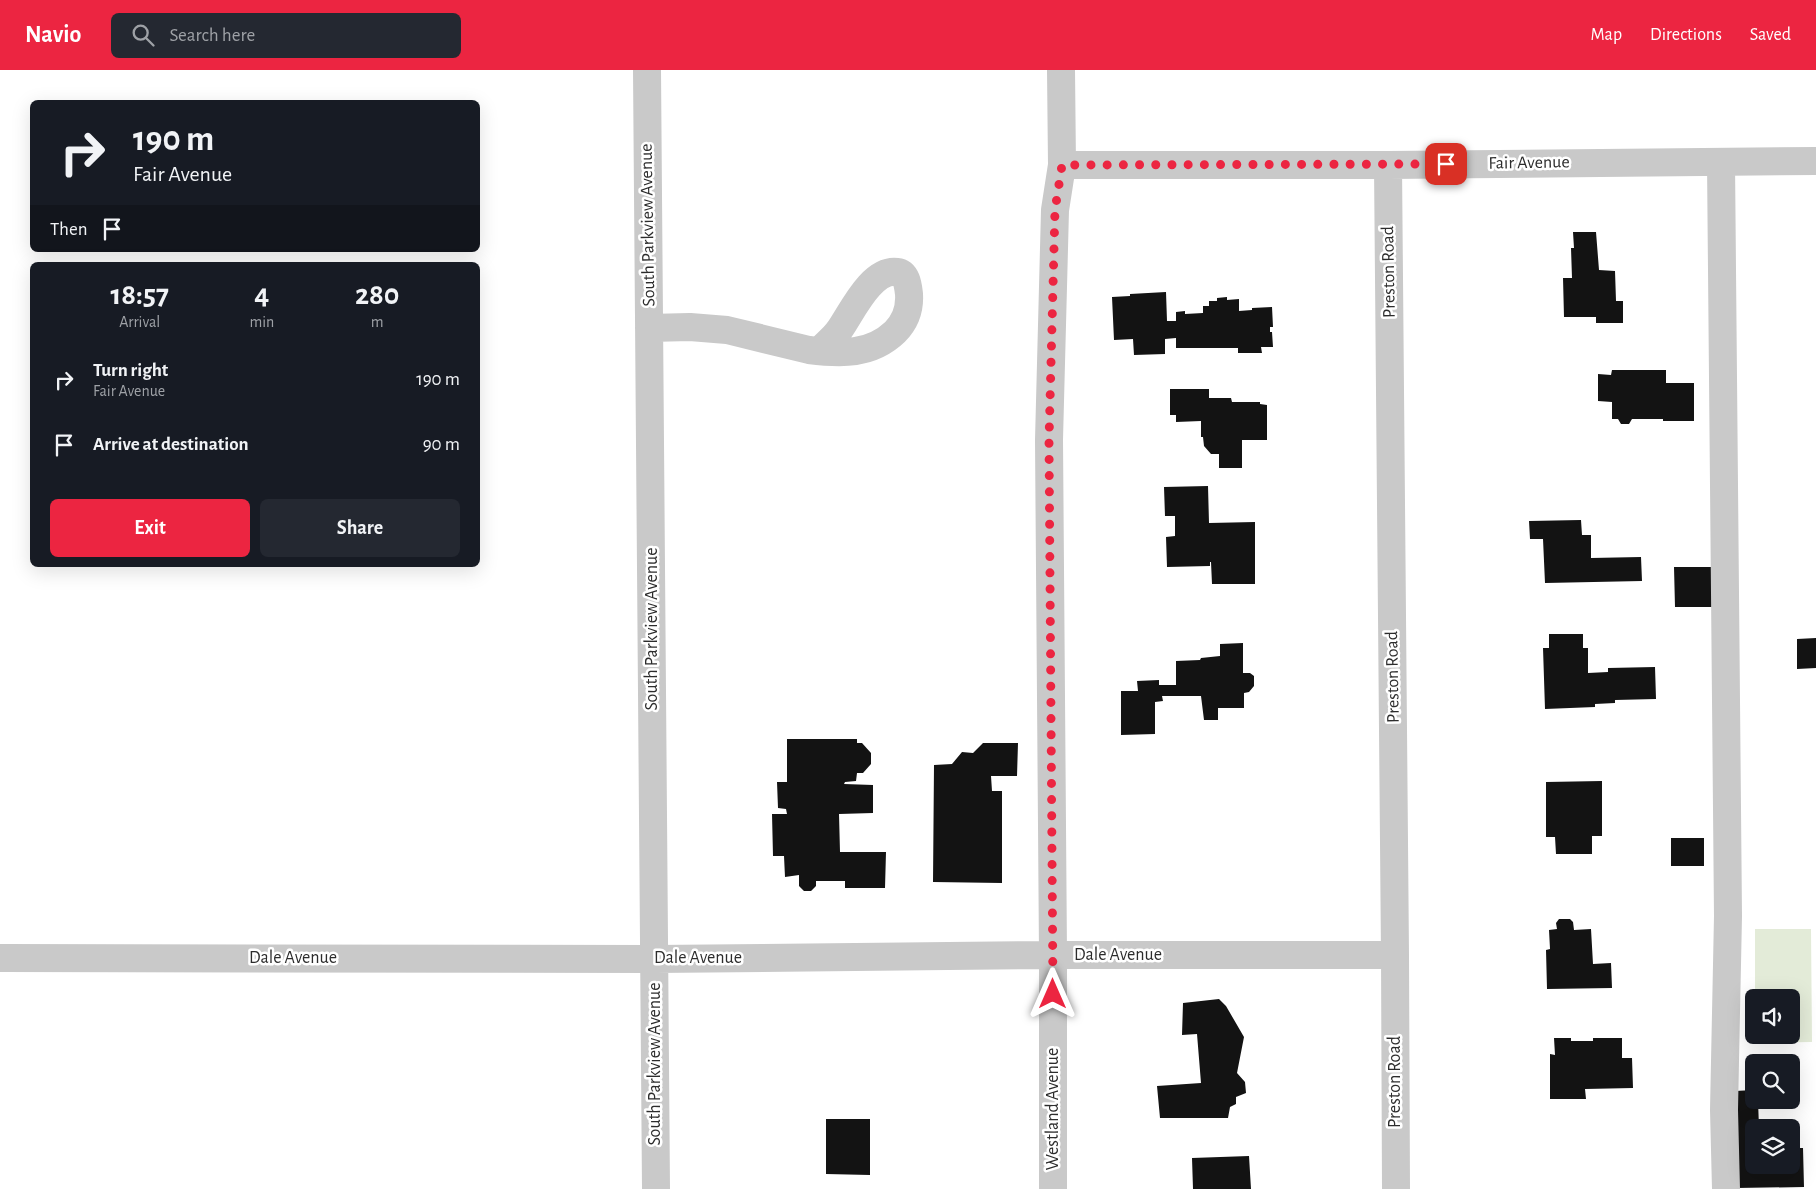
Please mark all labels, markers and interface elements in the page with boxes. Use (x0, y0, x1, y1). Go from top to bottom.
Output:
search box (111, 13, 461, 58)
icon: search (129, 21, 157, 49)
text: Navio (25, 23, 81, 47)
text: Search here (169, 26, 255, 45)
text: Map (1591, 26, 1622, 44)
text: Directions (1650, 26, 1722, 44)
text: Saved (1750, 26, 1791, 44)
icon: right (50, 120, 115, 185)
text: 190 m (133, 122, 214, 157)
street label: South Parkview Avenue (638, 143, 658, 307)
pin (1425, 143, 1467, 185)
icon: arrive (1432, 150, 1460, 178)
street label: Fair Avenue (1488, 153, 1570, 173)
text: Fair Avenue (133, 163, 232, 185)
icon: arrive (98, 215, 126, 243)
text: Then (50, 220, 88, 239)
street label: Preston Road (1379, 226, 1399, 318)
text: 18:57 (111, 280, 169, 310)
text: 4 (254, 280, 269, 310)
text: 280 (355, 280, 399, 310)
text: Arrival (119, 314, 160, 330)
text: min (249, 314, 274, 330)
text: m (371, 314, 384, 330)
text: Turn right (93, 361, 168, 380)
icon: right (50, 366, 78, 394)
text: 190 m (416, 370, 460, 389)
text: Fair Avenue (93, 383, 165, 399)
icon: arrive (50, 431, 78, 459)
text: Arrive at destination (93, 435, 249, 454)
text: 90 m (423, 435, 460, 454)
button: Exit (50, 499, 250, 557)
button: Share (260, 499, 460, 557)
street label: South Parkview Avenue (643, 547, 661, 711)
street label: Preston Road (1383, 631, 1403, 723)
street label: Dale Avenue (1074, 946, 1162, 964)
street label: Dale Avenue (249, 949, 337, 967)
street label: Dale Avenue (654, 949, 742, 967)
position arrow (1026, 967, 1078, 1019)
street label: South Parkview Avenue (646, 982, 664, 1146)
map controls (1745, 989, 1800, 1174)
button: sound (1745, 989, 1800, 1044)
street label: Preston Road (1386, 1036, 1404, 1128)
street label: Westland Avenue (1044, 1048, 1062, 1170)
button: search (1745, 1054, 1800, 1109)
button: layers (1745, 1119, 1800, 1174)

